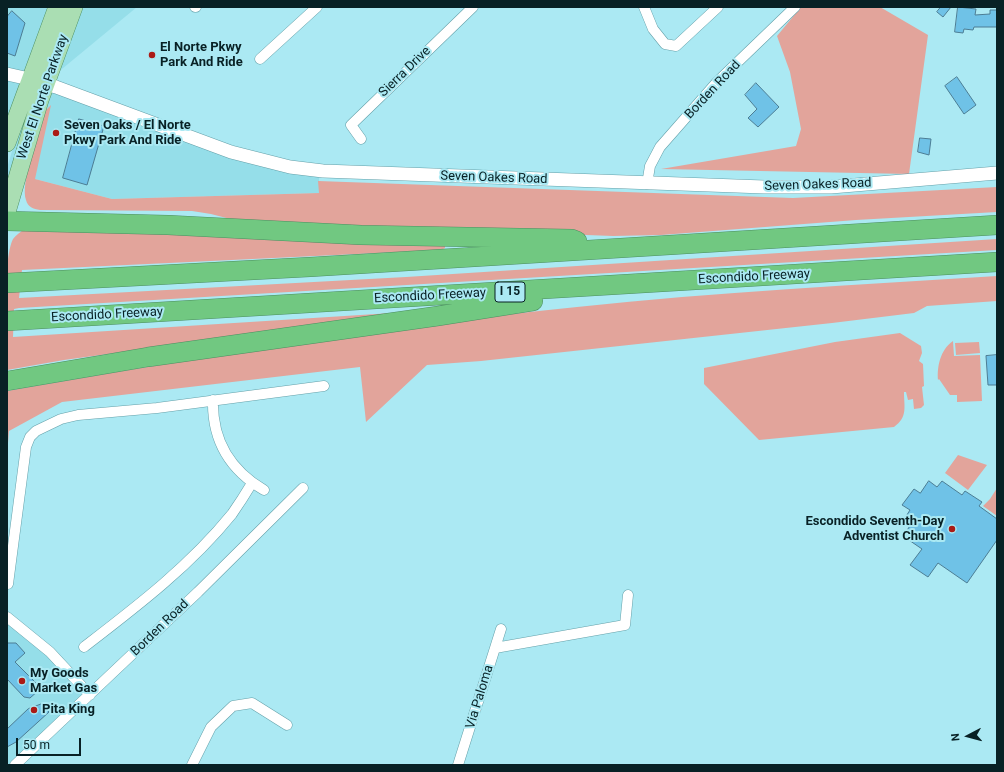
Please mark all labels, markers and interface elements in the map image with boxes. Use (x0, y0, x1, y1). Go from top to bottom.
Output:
street label: West El Norte Parkway (14, 32, 72, 162)
place label: El Norte Pkwy Park And Ride (160, 40, 243, 71)
street label: Sierra Drive (376, 44, 434, 100)
marker: El Norte Pkwy Park And Ride (147, 50, 157, 60)
street label: Borden Road (682, 58, 744, 122)
place label: Seven Oaks / El Norte Pkwy Park And Ride (64, 118, 191, 149)
marker: Seven Oaks / El Norte Pkwy Park And Ride (51, 128, 61, 138)
street label: Seven Oakes Road (440, 168, 548, 188)
street label: Seven Oakes Road (764, 175, 872, 195)
street label: Escondido Freeway (698, 266, 810, 288)
road number: I 15 (495, 282, 525, 302)
street label: Escondido Freeway (374, 285, 486, 307)
street label: Escondido Freeway (51, 304, 163, 326)
place label: Escondido Seventh-Day Adventist Church (806, 514, 944, 545)
marker: Escondido Seventh-Day Adventist Church (947, 524, 957, 534)
street label: Borden Road (128, 597, 192, 659)
street label: Via Paloma (463, 663, 497, 731)
place label: My Goods Market Gas (30, 666, 97, 697)
marker: My Goods Market Gas (17, 676, 27, 686)
place label: Pita King (42, 702, 95, 718)
marker: Pita King (29, 705, 39, 715)
north arrow (948, 716, 988, 756)
scale bar (18, 730, 83, 756)
text: N (949, 733, 962, 742)
text: 50 m (23, 738, 50, 752)

